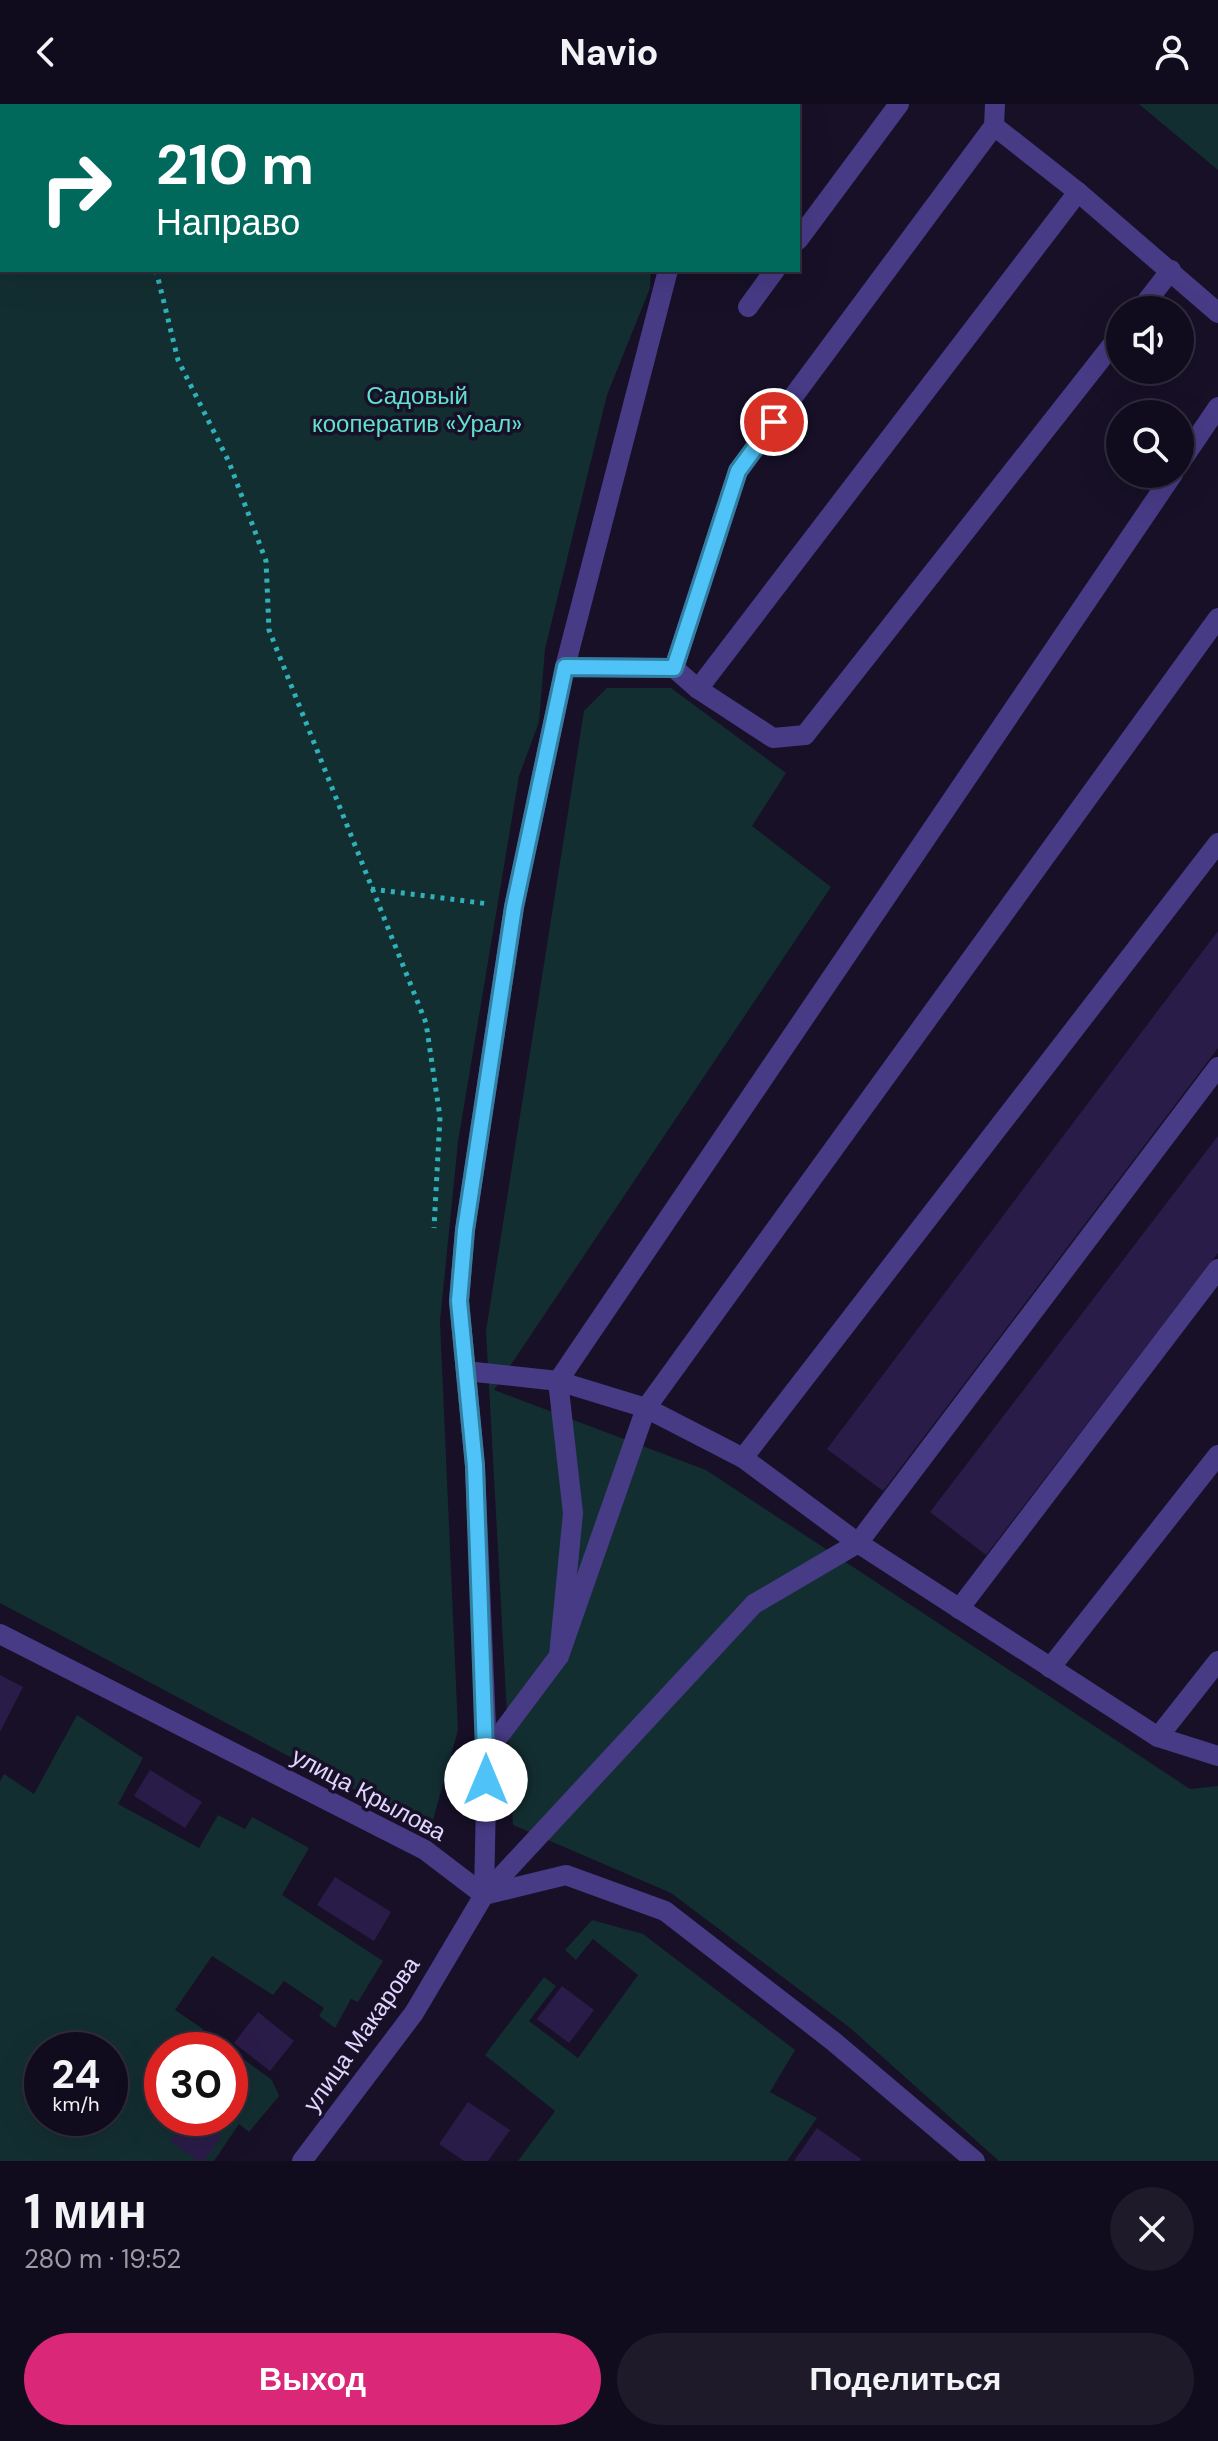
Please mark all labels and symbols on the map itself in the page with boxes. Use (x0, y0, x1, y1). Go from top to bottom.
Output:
park label: Садовый кооператив «Урал» (312, 380, 522, 439)
pin (740, 388, 808, 456)
position arrow (444, 1738, 528, 1822)
street label: улица Крылова (287, 1740, 452, 1848)
street label: улица Макарова (296, 1950, 427, 2118)
speed limit sign: 30 (144, 2032, 248, 2136)

